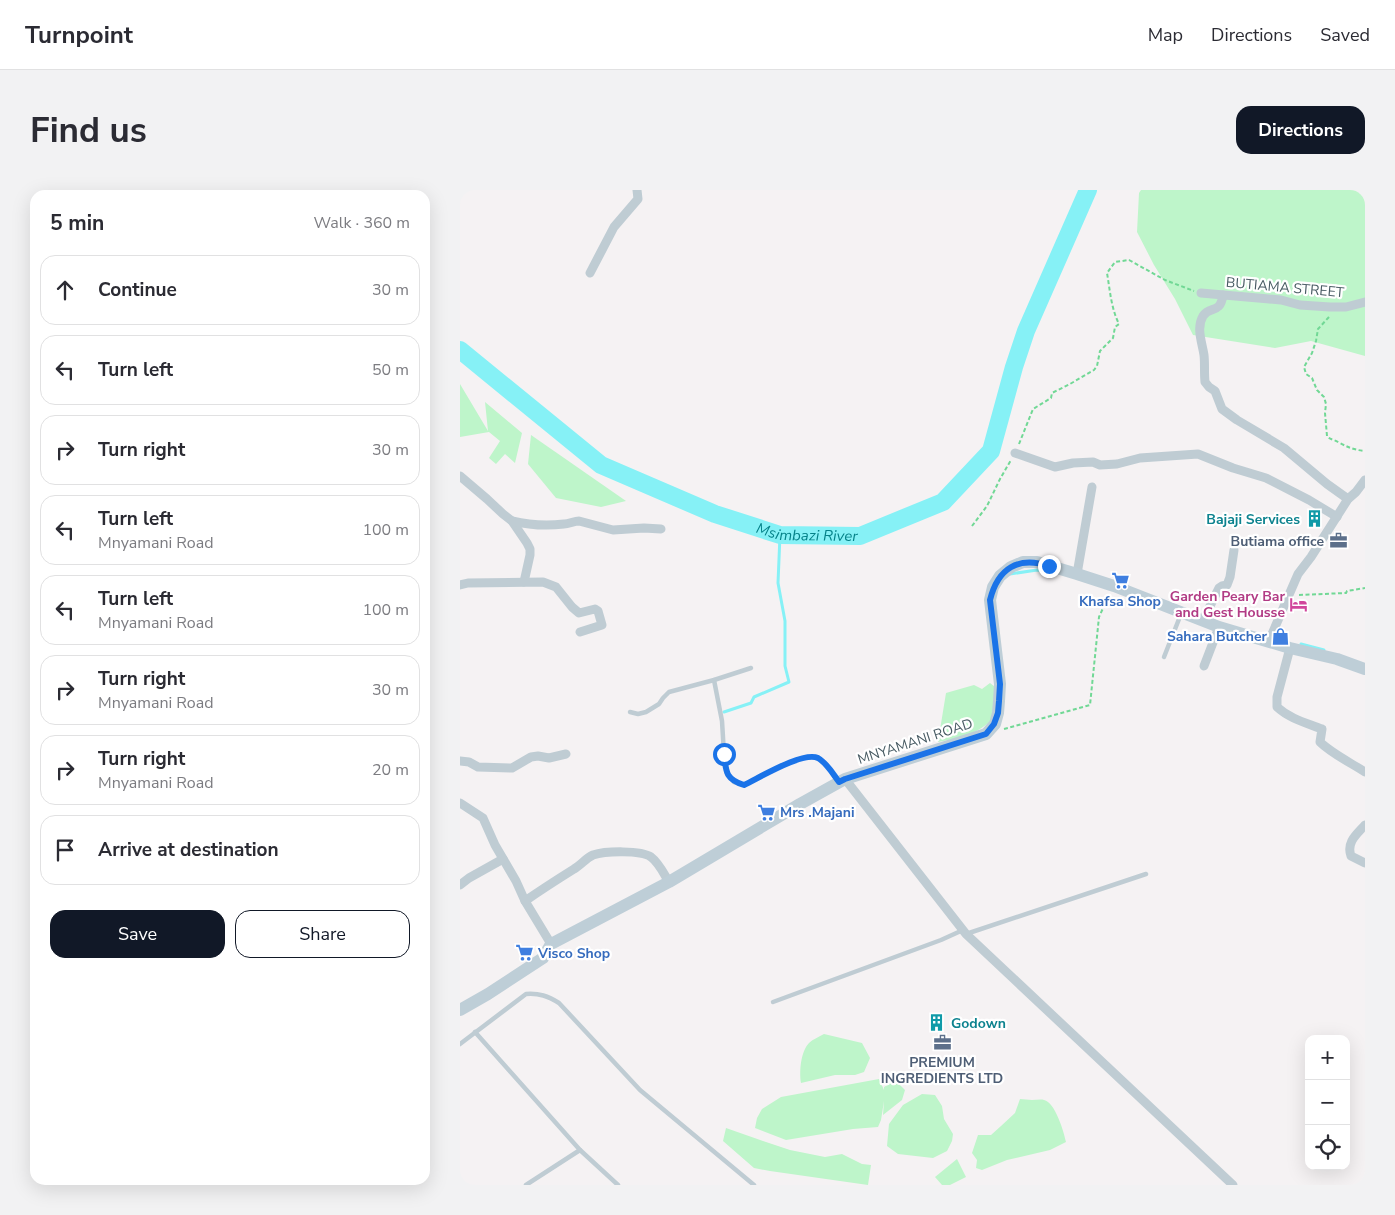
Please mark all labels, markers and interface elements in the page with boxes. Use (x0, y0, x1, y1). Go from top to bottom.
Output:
text: Turnpoint (25, 19, 133, 51)
text: Map (1148, 23, 1183, 47)
text: Directions (1211, 23, 1292, 47)
text: Saved (1320, 23, 1370, 47)
button: Directions (1236, 106, 1365, 154)
text: Find us (30, 107, 147, 154)
text: 5 min (50, 209, 104, 237)
text: Walk · 360 m (314, 212, 410, 234)
street label: BUTIAMA STREET (1225, 273, 1345, 302)
icon: ahead (51, 276, 79, 304)
text: Continue (98, 277, 177, 303)
text: 30 m (372, 279, 409, 301)
icon: left (51, 356, 79, 384)
text: Turn left (98, 357, 173, 383)
text: 50 m (372, 359, 409, 381)
icon: right (51, 436, 79, 464)
text: Turn right (98, 437, 185, 463)
text: 30 m (372, 439, 409, 461)
text: Turn left (98, 506, 173, 532)
building icon: Bajaji Services (1304, 509, 1324, 529)
place label: Bajaji Services (1206, 510, 1300, 529)
icon: left (51, 516, 79, 544)
water label: Msimbazi River (754, 518, 858, 546)
text: 100 m (362, 519, 409, 541)
office icon: Butiama office (1328, 531, 1348, 551)
text: Mnyamani Road (98, 532, 214, 554)
place label: Butiama office (1231, 532, 1324, 551)
route end (1038, 555, 1061, 578)
supermarket icon: Khafsa Shop (1110, 571, 1130, 591)
text: Turn left (98, 586, 173, 612)
place label: Garden Peary Bar and Gest Housse (1170, 587, 1286, 622)
place label: Khafsa Shop (1079, 592, 1161, 611)
hotel icon: Garden Peary Bar and Gest Housse (1289, 594, 1309, 614)
icon: left (51, 596, 79, 624)
text: 100 m (362, 599, 409, 621)
text: Mnyamani Road (98, 612, 214, 634)
shop icon: Sahara Butcher (1271, 626, 1291, 646)
place label: Sahara Butcher (1167, 627, 1268, 646)
text: Turn right (98, 666, 185, 692)
icon: right (51, 676, 79, 704)
text: 30 m (372, 679, 409, 701)
text: Mnyamani Road (98, 692, 214, 714)
street label: MNYAMANI ROAD (855, 714, 975, 769)
route start (713, 743, 736, 766)
text: Turn right (98, 746, 185, 772)
icon: right (51, 756, 79, 784)
text: 20 m (372, 759, 409, 781)
text: Mnyamani Road (98, 772, 214, 794)
supermarket icon: Mrs .Majani (756, 802, 776, 822)
place label: Mrs .Majani (780, 803, 855, 822)
icon: arrive (51, 836, 79, 864)
text: Arrive at destination (98, 837, 279, 863)
button: Save (50, 910, 225, 958)
button: Share (235, 910, 410, 958)
supermarket icon: Visco Shop (514, 943, 534, 963)
place label: Visco Shop (537, 944, 610, 963)
building icon: Godown (927, 1013, 947, 1033)
place label: Godown (951, 1014, 1006, 1033)
office icon: PREMIUM INGREDIENTS LTD (932, 1032, 952, 1052)
map controls (1305, 1035, 1350, 1170)
button: + (1305, 1035, 1350, 1080)
place label: PREMIUM INGREDIENTS LTD (881, 1053, 1003, 1088)
button: − (1305, 1080, 1350, 1125)
button: locate (1305, 1125, 1350, 1170)

